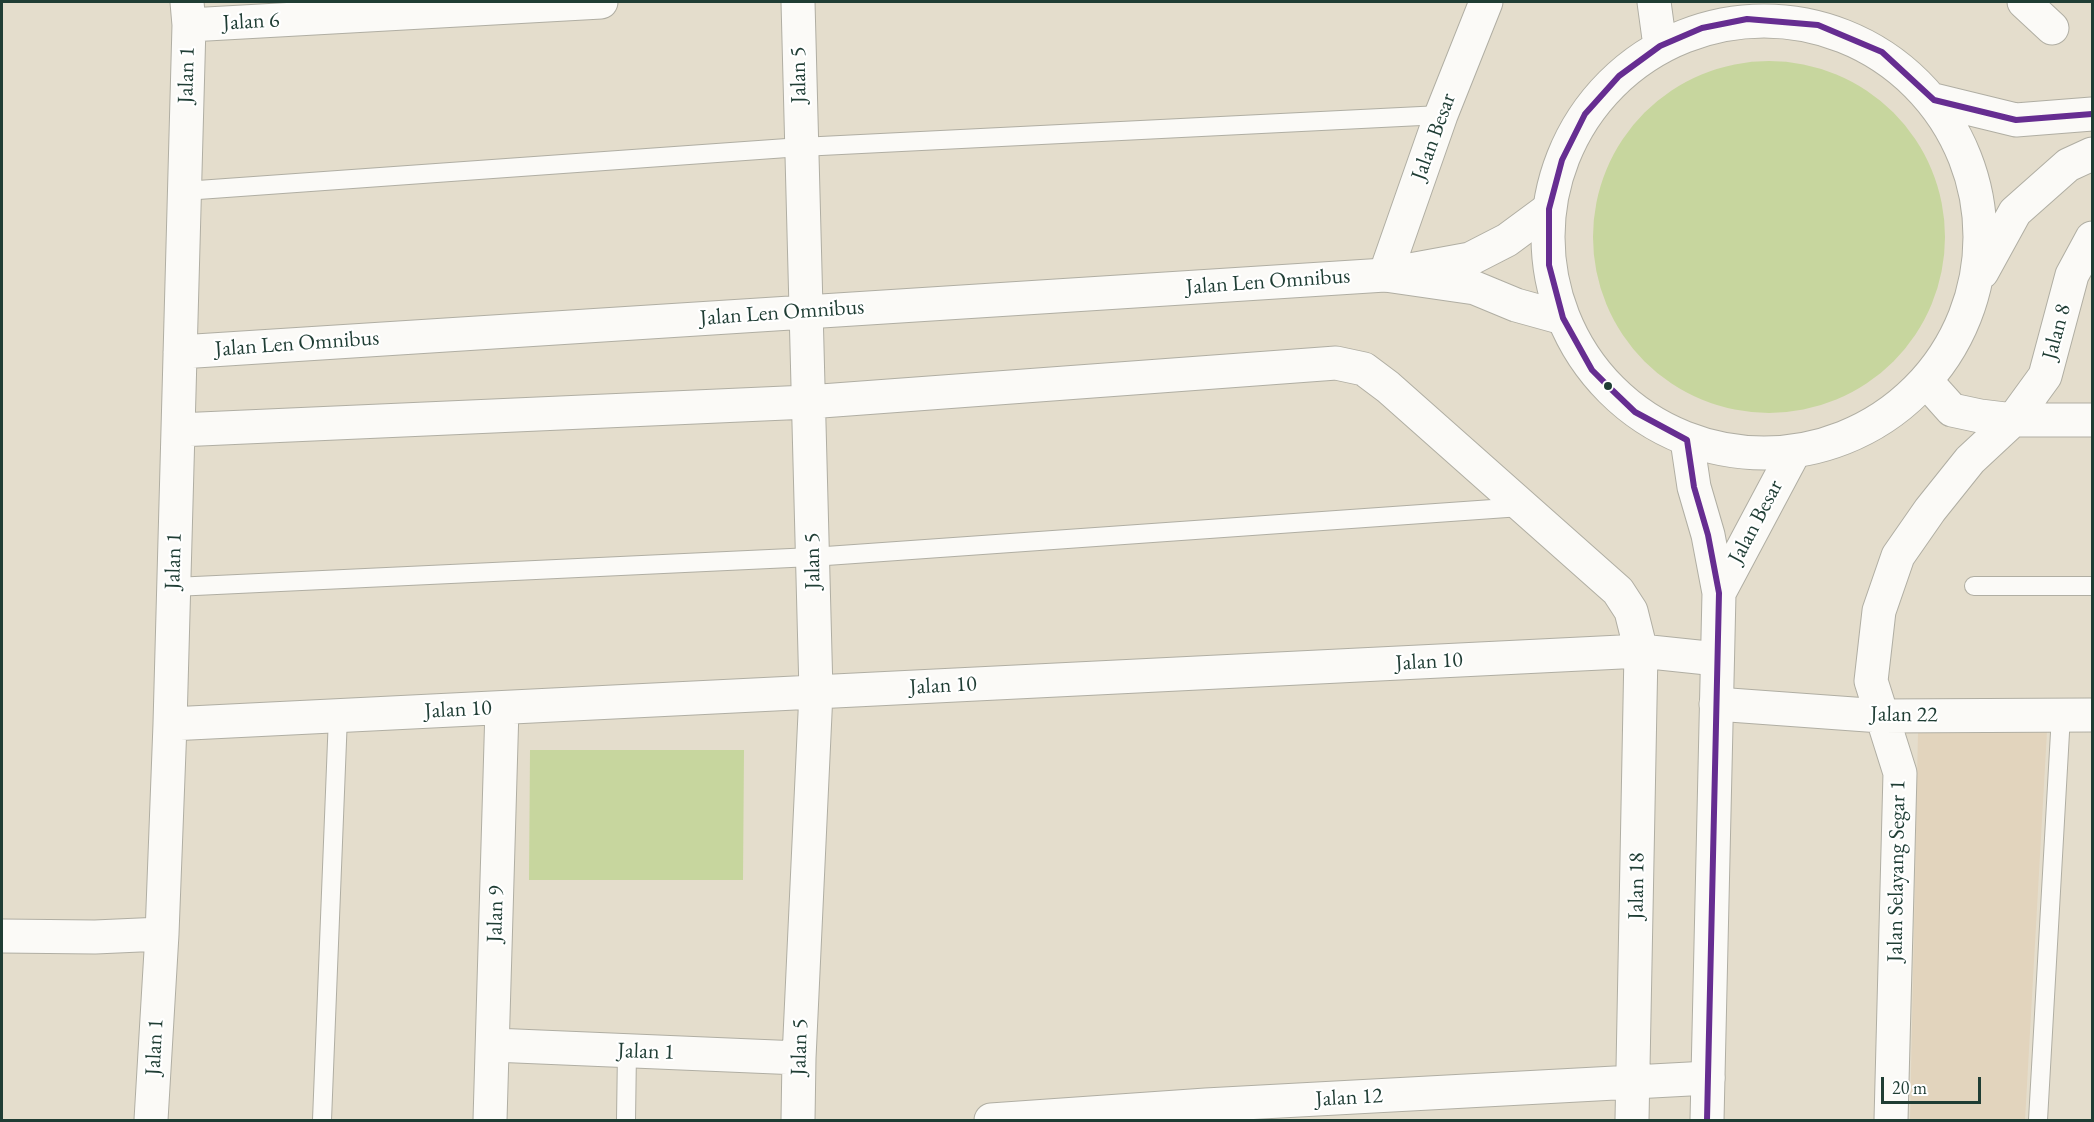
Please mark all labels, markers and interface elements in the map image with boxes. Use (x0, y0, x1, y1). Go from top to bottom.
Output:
street label: Jalan 6 (222, 7, 280, 37)
street label: Jalan 1 (173, 46, 201, 104)
street label: Jalan 5 (785, 46, 813, 104)
street label: Jalan Besar (1406, 90, 1462, 184)
street label: Jalan Len Omnibus (1185, 263, 1351, 301)
street label: Jalan Len Omnibus (699, 294, 865, 332)
street label: Jalan 8 (2037, 301, 2077, 363)
street label: Jalan Len Omnibus (214, 325, 380, 363)
unlabelled marker (1602, 380, 1614, 392)
street label: Jalan Besar (1723, 476, 1789, 568)
street label: Jalan 1 (160, 532, 188, 590)
street label: Jalan 5 (799, 532, 827, 590)
street label: Jalan 10 (1395, 647, 1463, 677)
street label: Jalan 10 (909, 671, 977, 701)
street label: Jalan 10 (424, 695, 492, 725)
street label: Jalan 22 (1870, 701, 1938, 729)
street label: Jalan Selayang Segar 1 (1882, 780, 1912, 962)
street label: Jalan 18 (1623, 852, 1651, 920)
street label: Jalan 9 (482, 885, 510, 943)
street label: Jalan 1 (140, 1018, 170, 1076)
street label: Jalan 5 (786, 1018, 814, 1076)
street label: Jalan 1 (617, 1038, 675, 1066)
scale bar (1884, 1065, 1984, 1103)
text: 20 m (1892, 1076, 1927, 1099)
street label: Jalan 12 (1315, 1083, 1383, 1113)

